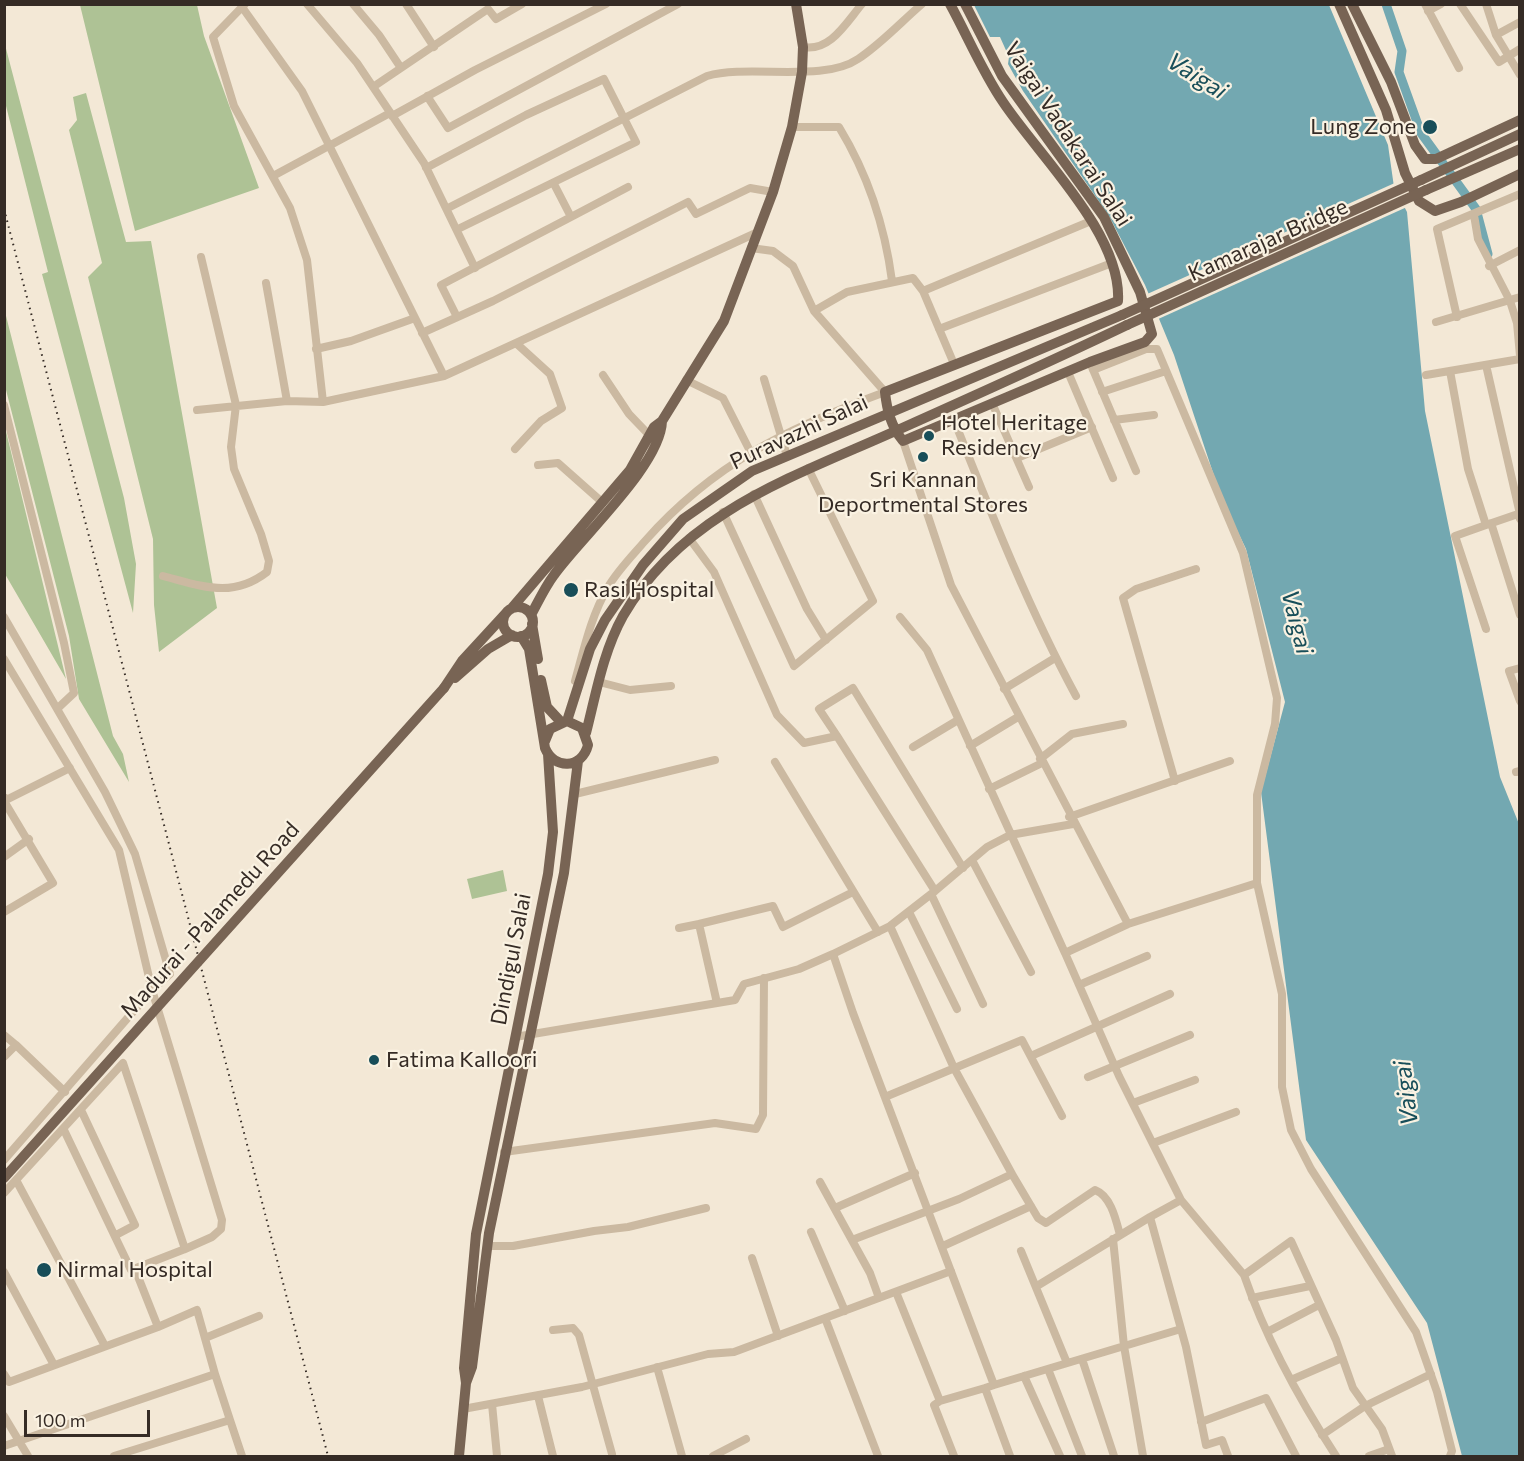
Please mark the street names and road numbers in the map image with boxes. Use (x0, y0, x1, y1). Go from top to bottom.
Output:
street label: Vaigai Vadakarai Salai (999, 37, 1137, 231)
street label: Kamarajar Bridge (1184, 193, 1352, 287)
street label: Puravazhi Salai (726, 389, 872, 475)
street label: Madurai - Palamedu Road (115, 817, 305, 1023)
street label: Dindigul Salai (485, 891, 537, 1027)

